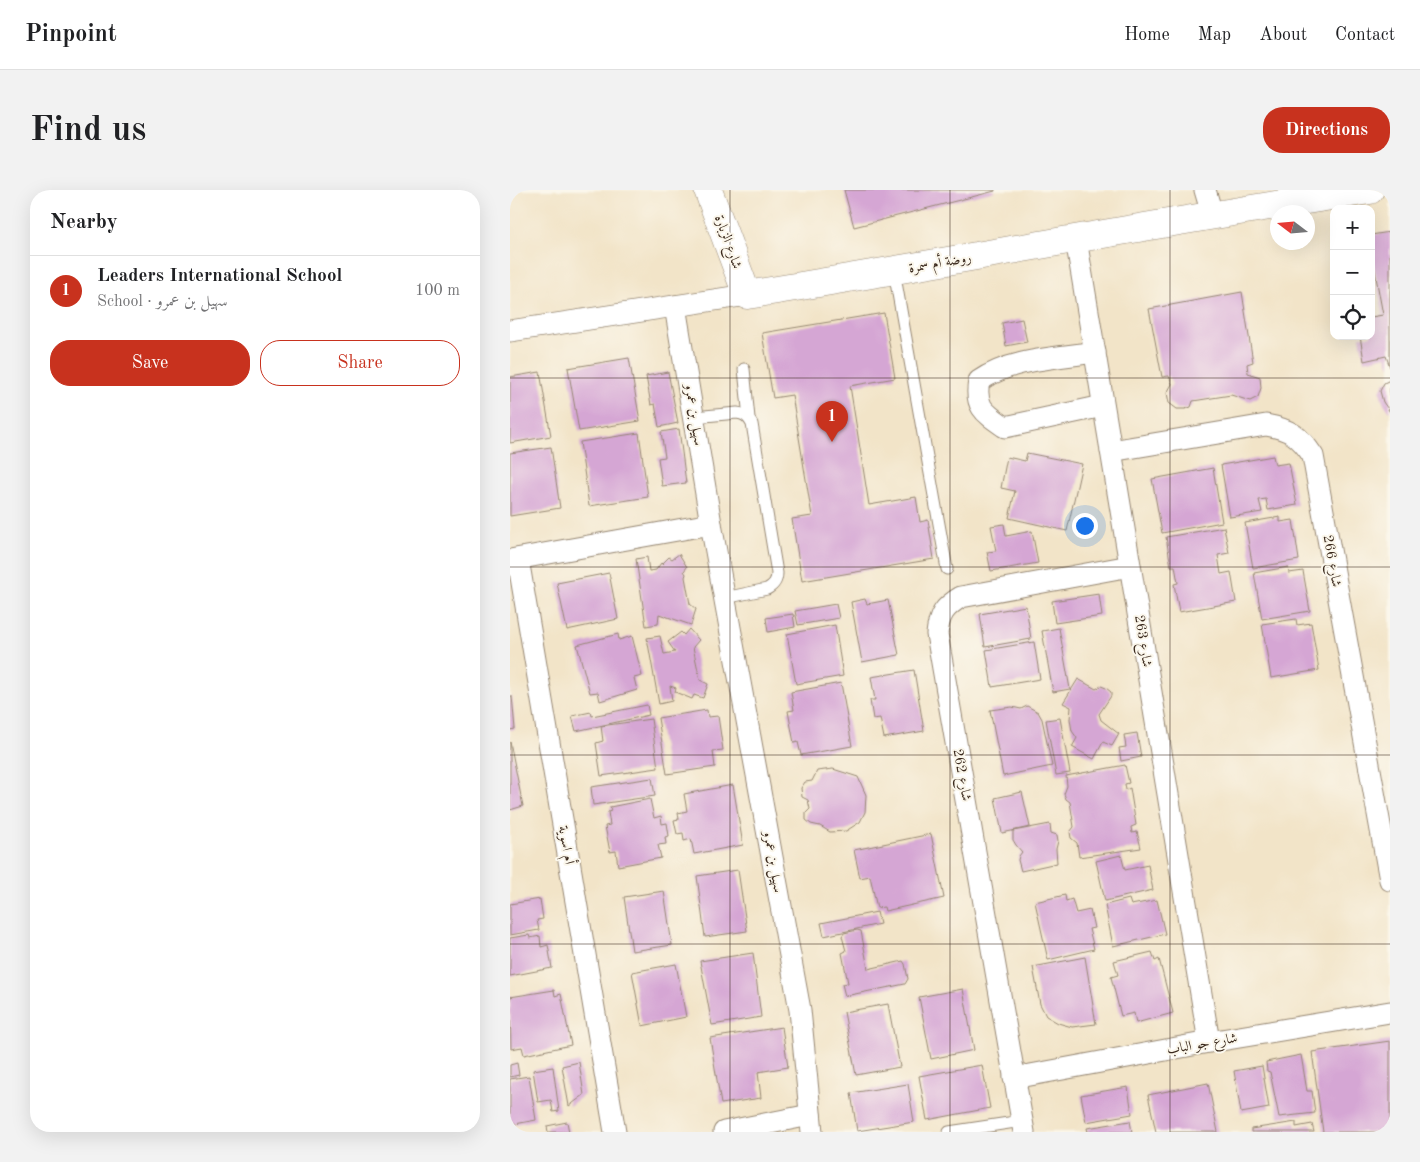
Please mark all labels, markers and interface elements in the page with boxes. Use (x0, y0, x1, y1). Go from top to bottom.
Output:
text: Pinpoint (25, 23, 117, 47)
text: Home (1124, 26, 1170, 44)
text: Map (1198, 26, 1231, 44)
text: About (1259, 26, 1307, 44)
text: Contact (1335, 26, 1395, 44)
button: Directions (1263, 107, 1390, 153)
text: Find us (30, 113, 146, 148)
north arrow (1270, 205, 1315, 250)
map controls (1330, 205, 1375, 340)
button: + (1330, 205, 1375, 250)
text: Nearby (50, 212, 118, 233)
street label: شارع الزبارة (708, 213, 745, 272)
street label: روضة أم سمرة (907, 247, 973, 280)
button: − (1330, 250, 1375, 295)
text: Leaders International School (97, 267, 342, 286)
text: 1 (61, 283, 71, 299)
text: 100 m (415, 283, 460, 299)
text: School · سهيل بن عمرو (97, 294, 227, 310)
button: locate (1330, 295, 1375, 340)
button: Save (50, 340, 250, 386)
button: Share (260, 340, 460, 386)
street label: سهيل بن عمرو (679, 381, 706, 447)
pin: 1 (816, 401, 848, 442)
your location (1072, 513, 1098, 539)
street label: شارع 266 (1317, 534, 1343, 589)
street label: شارع 263 (1128, 614, 1154, 669)
street label: شارع 262 (947, 748, 973, 803)
street label: أم اسوية (551, 824, 580, 867)
street label: سهيل بن عمرو (757, 828, 785, 895)
street label: شارع جو الباب (1166, 1031, 1239, 1061)

